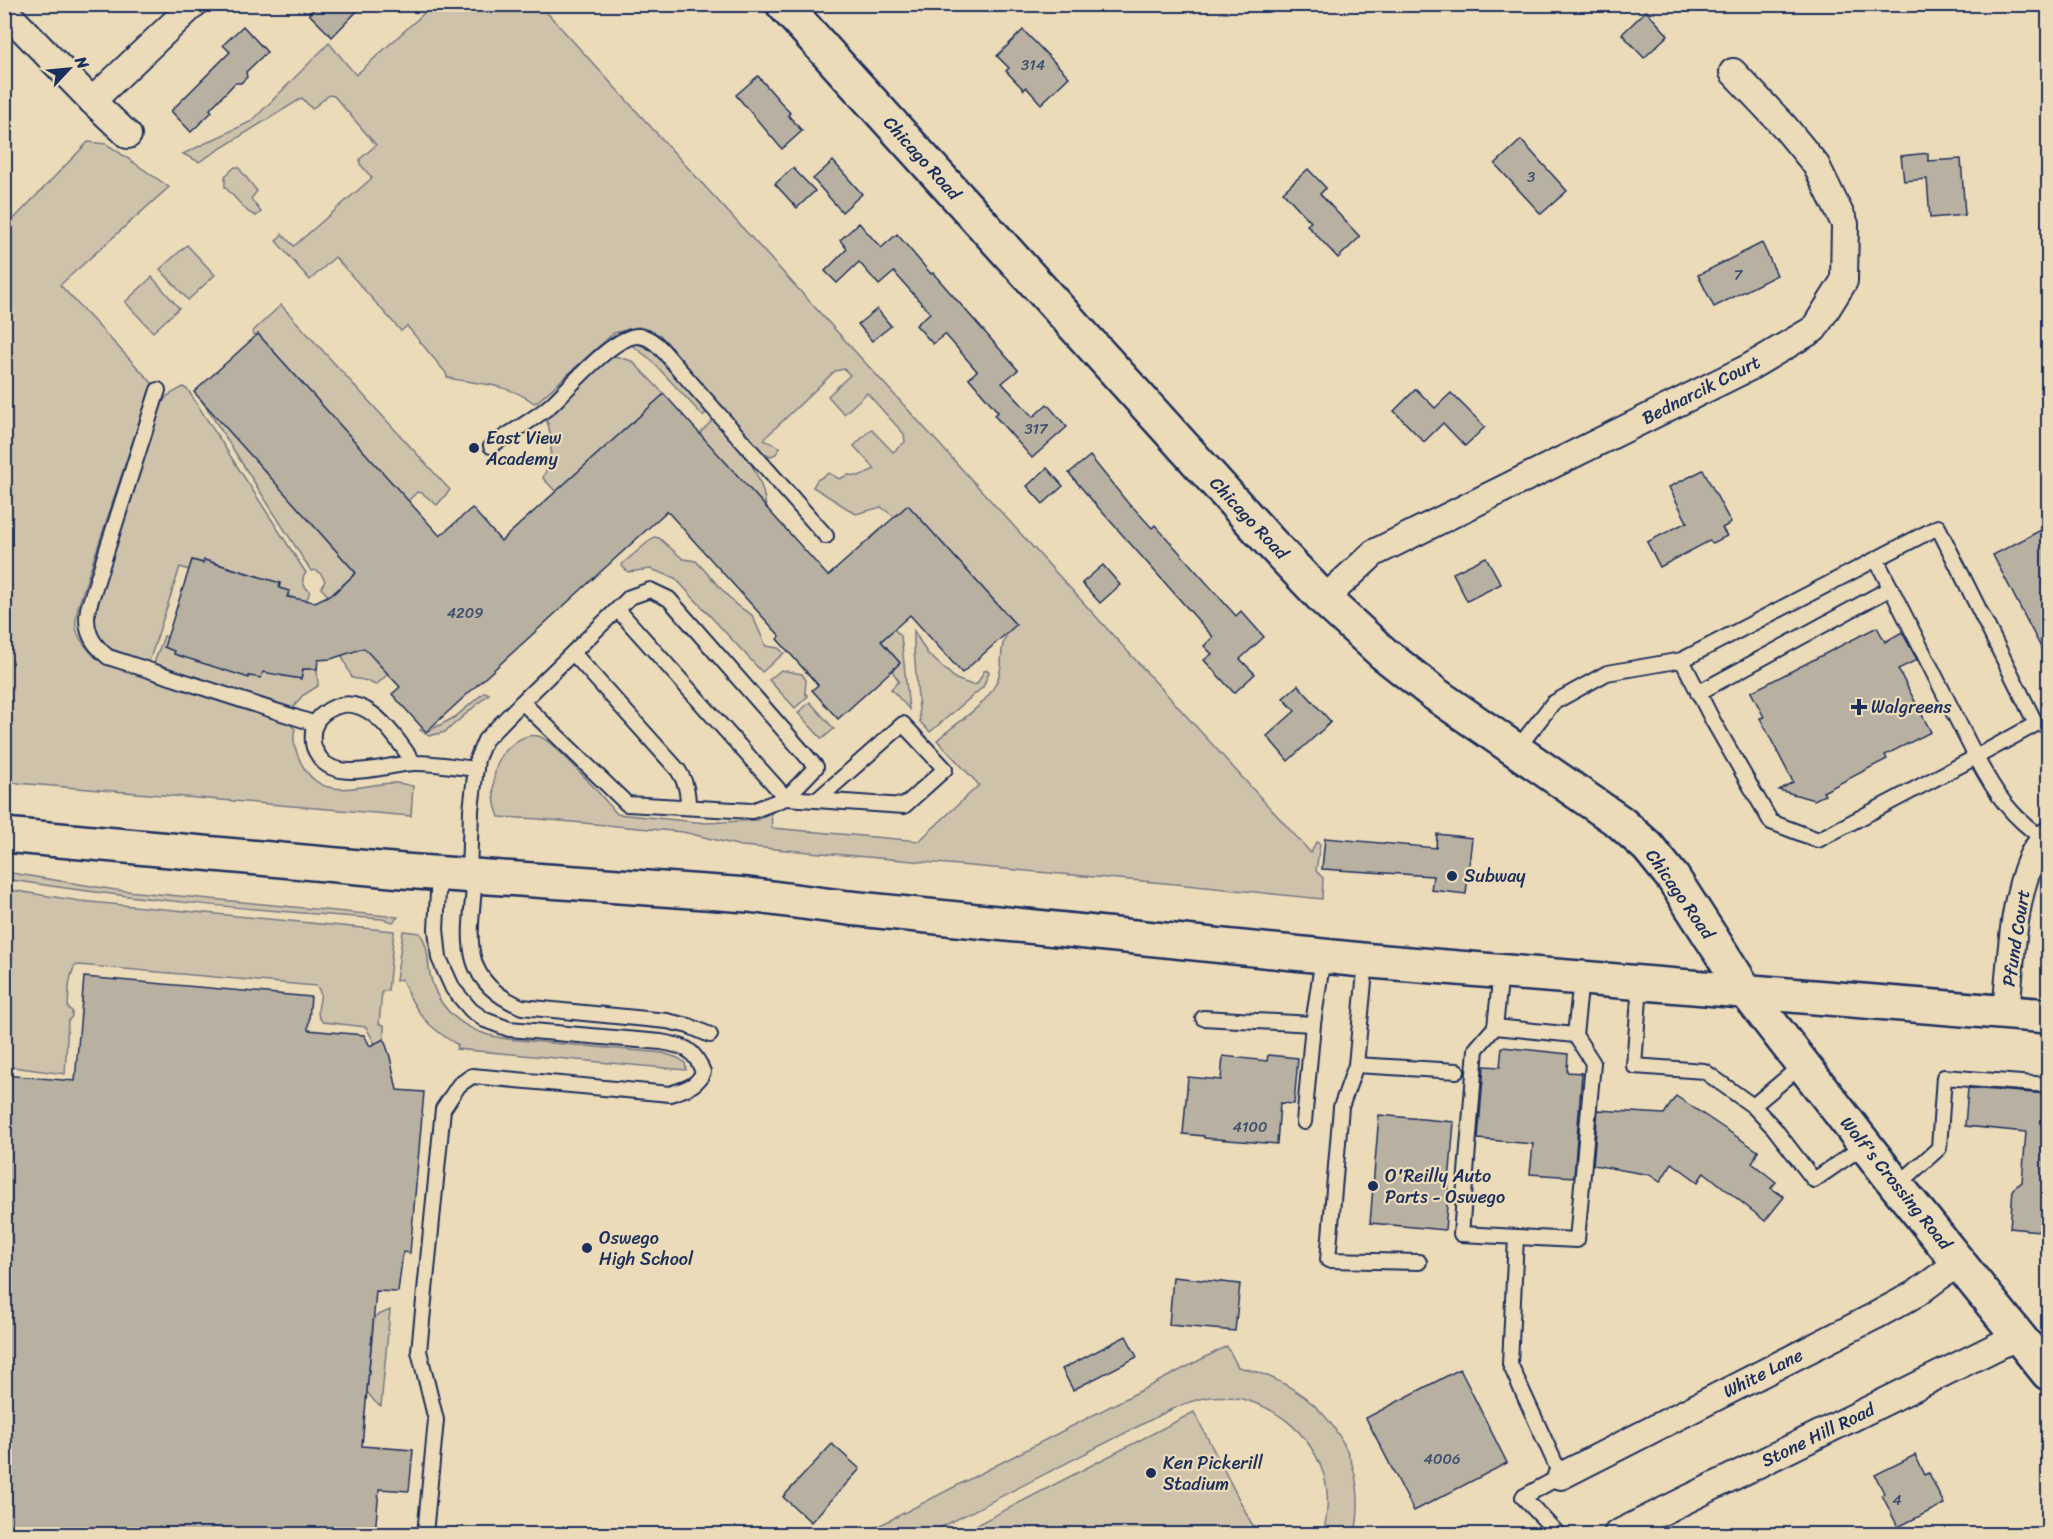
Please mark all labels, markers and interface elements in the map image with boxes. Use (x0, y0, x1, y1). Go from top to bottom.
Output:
north arrow (39, 39, 99, 99)
text: N (66, 50, 98, 75)
house number: 314 (1021, 52, 1045, 78)
street label: Chicago Road (875, 108, 970, 209)
house number: 3 (1527, 164, 1535, 190)
house number: 7 (1734, 262, 1744, 288)
street label: Bednarcik Court (1636, 346, 1766, 434)
house number: 317 (1024, 416, 1049, 442)
place label: East View Academy (485, 422, 562, 475)
marker: East View Academy (467, 441, 481, 455)
street label: Chicago Road (1202, 469, 1298, 568)
house number: 4209 (447, 600, 483, 626)
place label: Walgreens (1871, 691, 1952, 723)
marker: Walgreens (1852, 700, 1866, 714)
street label: Chicago Road (1637, 842, 1724, 947)
place label: Subway (1464, 860, 1526, 892)
marker: Subway (1445, 869, 1459, 883)
street label: Pfund Court (1993, 887, 2039, 989)
street label: Wolf's Crossing Road (1832, 1109, 1961, 1258)
house number: 4100 (1233, 1114, 1267, 1140)
place label: O'Reilly Auto Parts - Oswego (1385, 1160, 1505, 1213)
marker: O'Reilly Auto Parts - Oswego (1366, 1179, 1380, 1193)
place label: Oswego High School (599, 1222, 694, 1275)
marker: Oswego High School (580, 1241, 594, 1255)
street label: White Lane (1717, 1339, 1809, 1407)
street label: Stone Hill Road (1756, 1393, 1882, 1476)
house number: 4006 (1424, 1446, 1460, 1472)
place label: Ken Pickerill Stadium (1163, 1447, 1264, 1500)
marker: Ken Pickerill Stadium (1144, 1466, 1158, 1480)
house number: 4 (1892, 1487, 1902, 1513)

